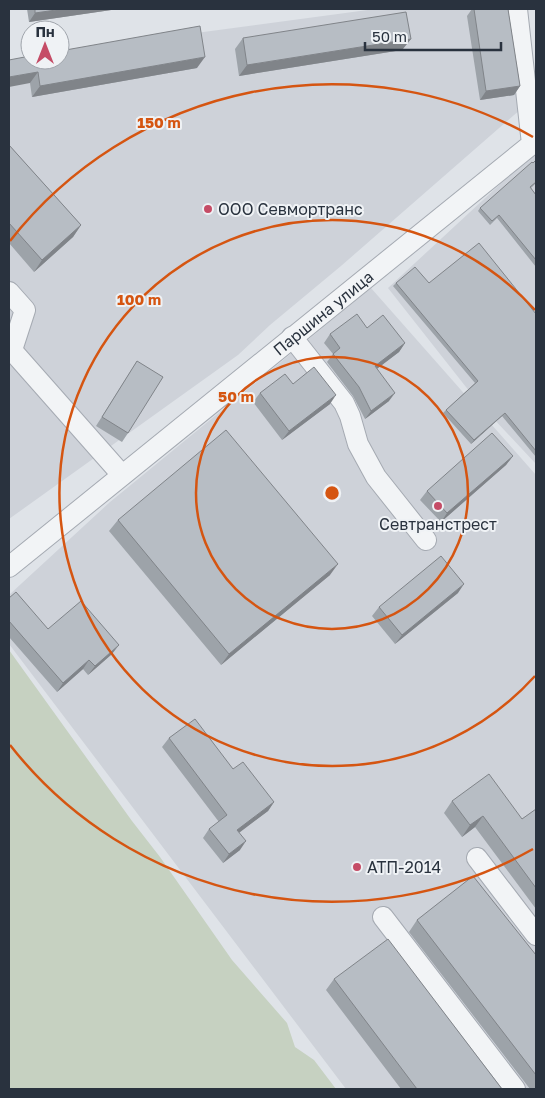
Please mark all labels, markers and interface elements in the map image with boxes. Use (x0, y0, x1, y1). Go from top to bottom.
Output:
north arrow (20, 20, 70, 70)
scale bar (365, 20, 501, 52)
text: Пн (35, 23, 55, 40)
text: 50 m (372, 27, 407, 45)
text: 150 m (137, 113, 181, 131)
place label: ООО Севмортранс (218, 199, 363, 219)
marker: ООО Севмортранс (202, 203, 214, 215)
street label: Паршина улица (269, 266, 377, 360)
text: 100 m (117, 290, 161, 308)
text: 50 m (218, 387, 254, 405)
centre of rings (323, 484, 341, 502)
marker: Севтранстрест (432, 500, 444, 512)
place label: Севтранстрест (379, 514, 497, 534)
place label: АТП-2014 (367, 857, 441, 877)
marker: АТП-2014 (351, 861, 363, 873)

